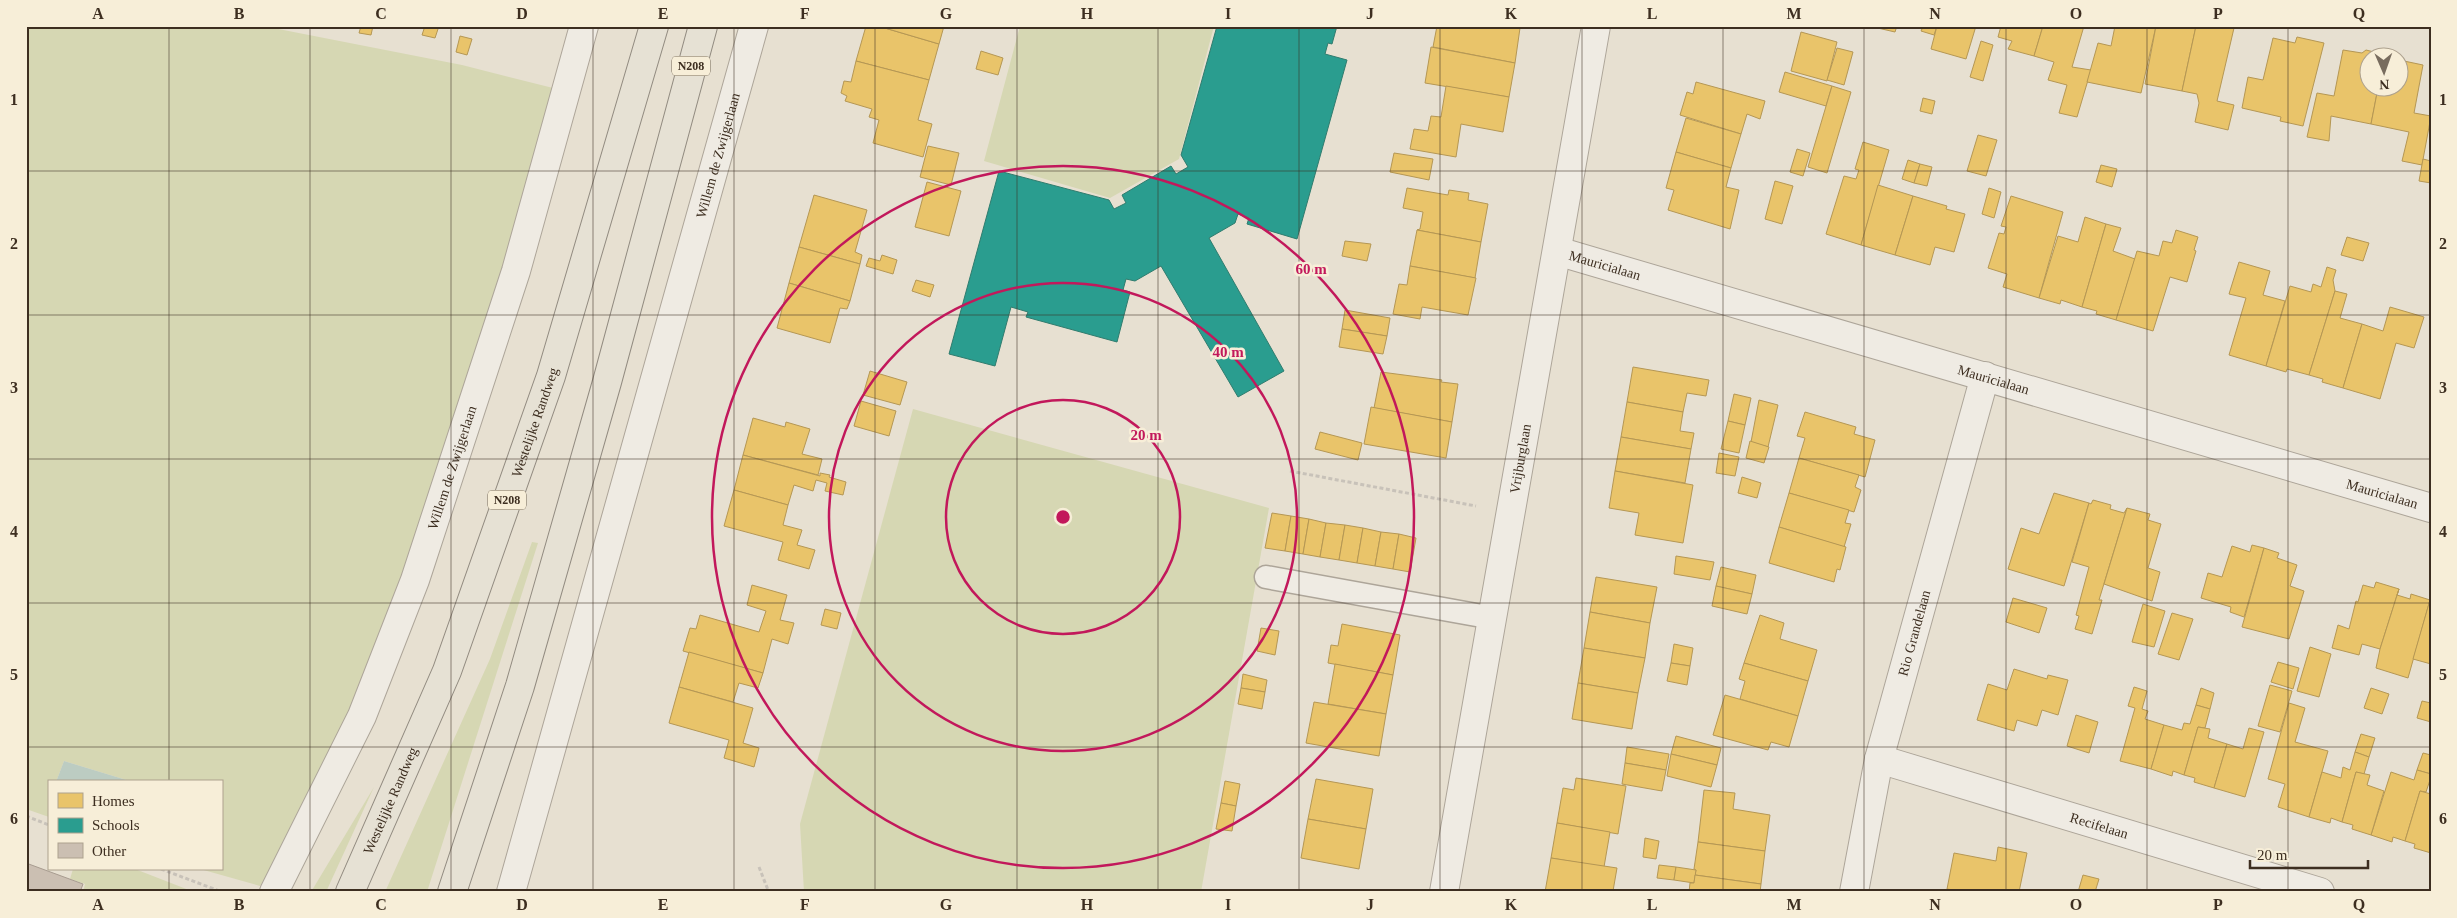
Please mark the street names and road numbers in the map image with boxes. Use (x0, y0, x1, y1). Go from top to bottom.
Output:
road number: N208 (672, 56, 710, 76)
street label: Willem de Zwijgerlaan (693, 91, 742, 220)
street label: Mauricialaan (1567, 247, 1643, 283)
street label: Mauricialaan (1956, 362, 2031, 397)
street label: Westelijke Randweg (508, 366, 561, 479)
street label: Willem de Zwijgerlaan (425, 404, 479, 531)
street label: Vrijburglaan (1507, 423, 1534, 495)
street label: Mauricialaan (2345, 476, 2420, 511)
road number: N208 (488, 490, 526, 510)
street label: Rio Grandelaan (1895, 589, 1933, 678)
street label: Westelijke Randweg (360, 745, 420, 856)
street label: Recifelaan (2068, 810, 2130, 841)

